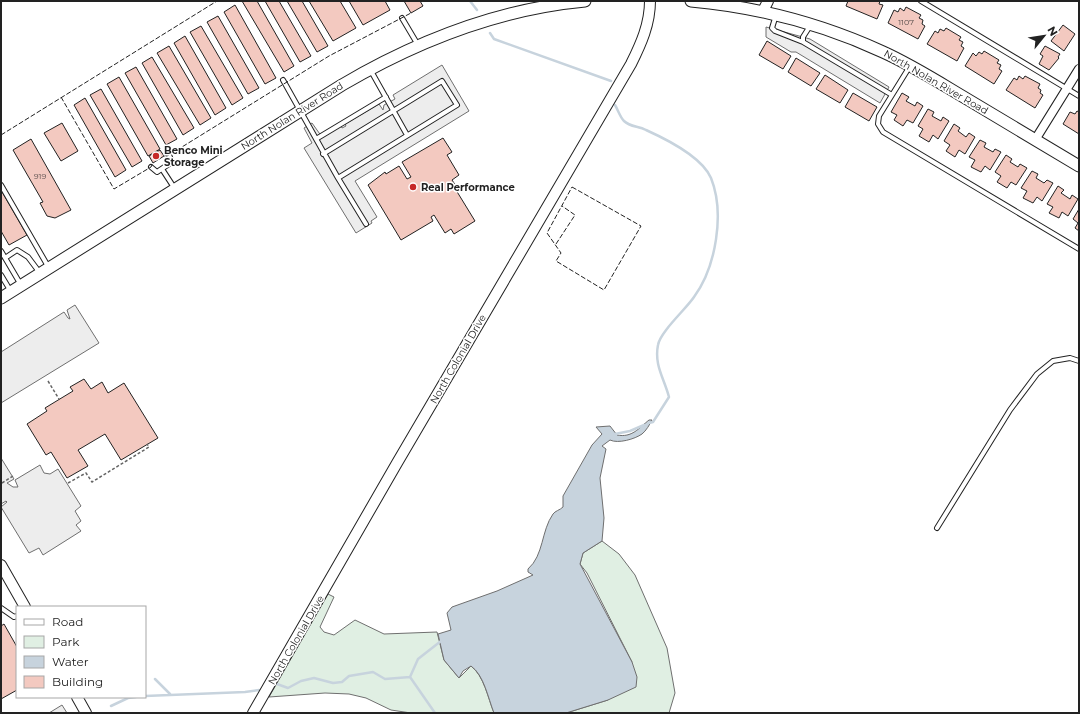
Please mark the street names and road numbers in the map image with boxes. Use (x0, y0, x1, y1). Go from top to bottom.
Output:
street label: North Nolan River Road (881, 47, 991, 117)
street label: North Nolan River Road (238, 79, 346, 153)
street label: North Colonial Drive (427, 312, 489, 406)
street label: North Colonial Drive (265, 593, 327, 687)

